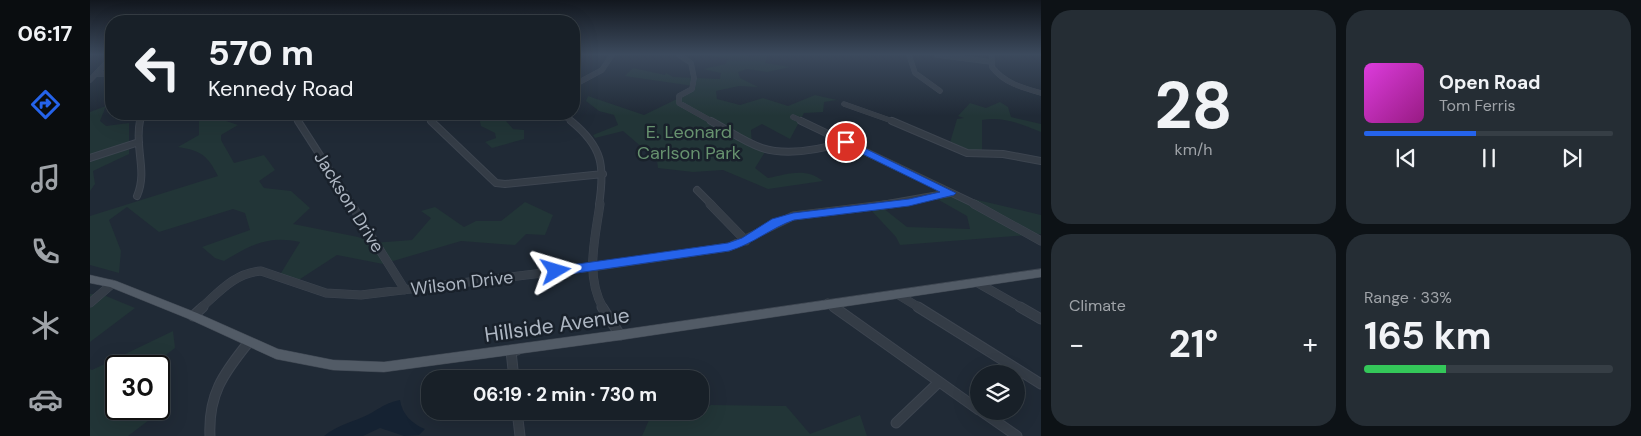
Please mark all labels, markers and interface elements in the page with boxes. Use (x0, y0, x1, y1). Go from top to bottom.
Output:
text: 06:17 (18, 19, 72, 48)
text: 570 m (208, 30, 314, 76)
icon: left (125, 35, 190, 100)
text: 28 (1154, 64, 1233, 148)
text: Open Road (1439, 70, 1541, 95)
text: Kennedy Road (208, 74, 353, 103)
icon: directions (28, 87, 63, 122)
text: Tom Ferris (1439, 95, 1516, 116)
park label: E. Leonard Carlson Park (637, 120, 741, 165)
pin (825, 121, 867, 163)
icon: arrive (832, 128, 860, 156)
text: km/h (1175, 139, 1212, 160)
icon: previous (1392, 144, 1420, 172)
icon: pause (1475, 144, 1503, 172)
icon: next (1558, 144, 1586, 172)
street label: Jackson Drive (308, 147, 390, 257)
icon: music (28, 161, 63, 196)
icon: phone (28, 234, 63, 269)
position arrow (529, 244, 581, 296)
street label: Wilson Drive (409, 265, 515, 301)
text: Range · 33% (1364, 287, 1452, 308)
text: Climate (1069, 295, 1126, 316)
street label: Hillside Avenue (483, 301, 631, 349)
icon: climate (28, 308, 63, 343)
text: 165 km (1364, 311, 1491, 361)
text: 21° (1169, 319, 1218, 369)
text: − (1069, 326, 1084, 363)
text: + (1303, 326, 1318, 363)
speed limit sign: 30 (105, 355, 170, 420)
map controls (970, 365, 1025, 420)
button: layers (970, 365, 1025, 420)
icon: car (28, 382, 63, 417)
text: 06:19 · 2 min · 730 m (473, 382, 657, 407)

